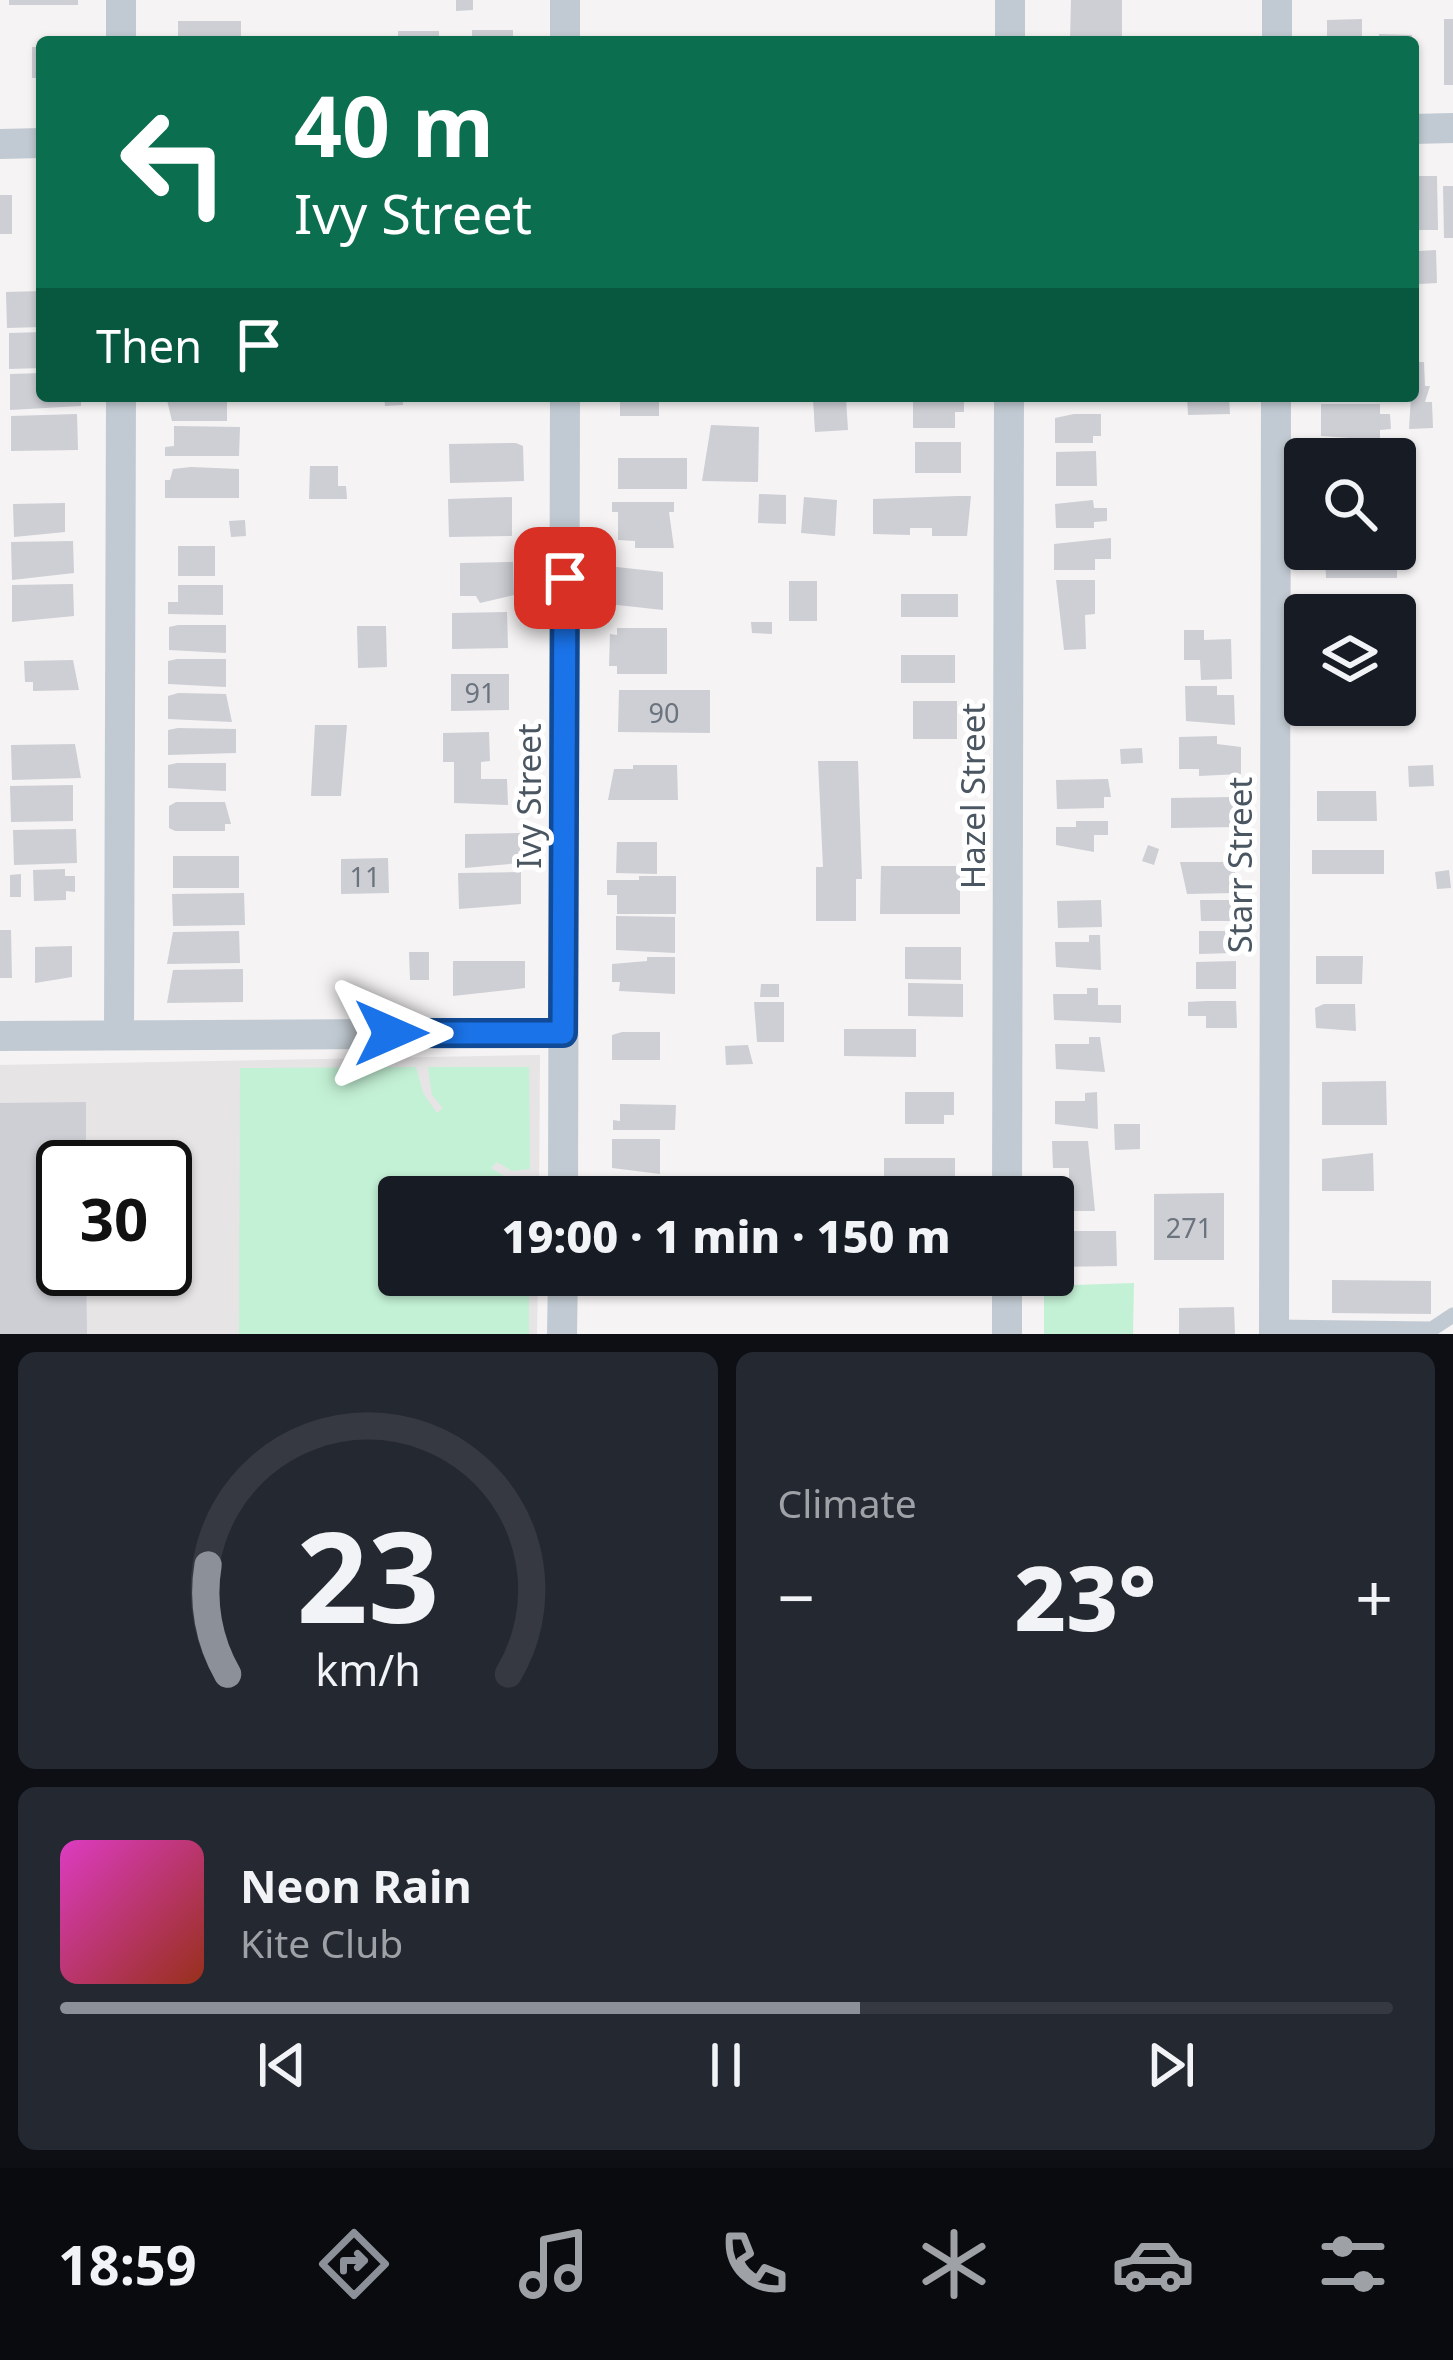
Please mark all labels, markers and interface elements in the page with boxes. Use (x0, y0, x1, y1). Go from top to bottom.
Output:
text: 40 m (294, 67, 494, 182)
icon: left (96, 84, 252, 240)
text: Ivy Street (294, 176, 532, 250)
icon: arrive (226, 312, 292, 378)
text: Then (96, 315, 202, 376)
map controls (1284, 438, 1416, 726)
button: search (1284, 438, 1416, 570)
pin (514, 527, 616, 629)
icon: arrive (532, 545, 598, 611)
button: layers (1284, 594, 1416, 726)
house number: 91 (465, 674, 495, 711)
house number: 90 (649, 694, 679, 731)
street label: Hazel Street (950, 703, 995, 889)
street label: Ivy Street (506, 723, 551, 869)
street label: Starr Street (1217, 777, 1262, 953)
house number: 11 (350, 858, 380, 895)
position arrow (328, 970, 454, 1096)
speed limit sign: 30 (36, 1140, 192, 1296)
text: 19:00 · 1 min · 150 m (501, 1205, 951, 1266)
house number: 271 (1166, 1209, 1212, 1246)
text: Climate (778, 1476, 917, 1529)
text: 23 (296, 1490, 439, 1660)
text: 23° (1014, 1535, 1156, 1657)
text: − (778, 1551, 815, 1641)
text: + (1355, 1551, 1393, 1641)
text: km/h (315, 1639, 420, 1698)
text: Neon Rain (240, 1855, 472, 1916)
text: Kite Club (240, 1916, 403, 1969)
icon: previous (249, 2032, 315, 2098)
icon: pause (693, 2032, 759, 2098)
icon: next (1138, 2032, 1204, 2098)
icon: directions (312, 2222, 396, 2306)
icon: music (512, 2222, 596, 2306)
icon: phone (712, 2222, 796, 2306)
icon: climate (912, 2222, 996, 2306)
icon: car (1111, 2222, 1195, 2306)
icon: filters (1311, 2222, 1395, 2306)
text: 18:59 (58, 2227, 197, 2301)

